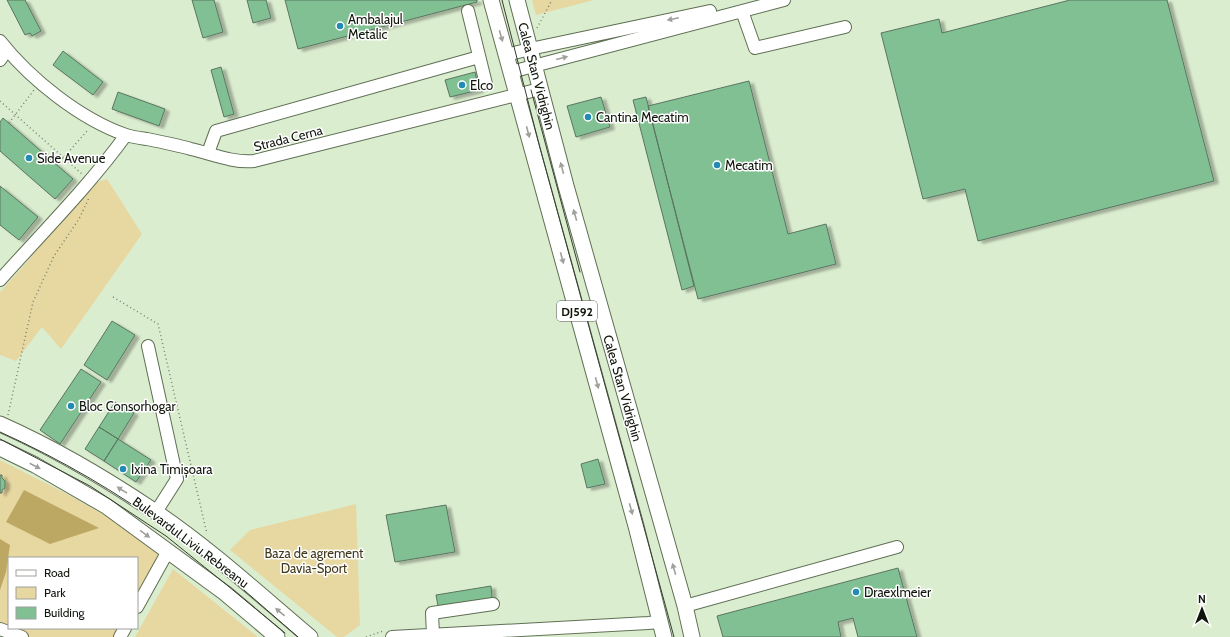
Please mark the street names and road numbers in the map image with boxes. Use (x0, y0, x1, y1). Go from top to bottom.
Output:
street label: Calea Stan Vidrighin (515, 21, 559, 131)
street label: Strada Cerna (252, 122, 325, 154)
road number: DJ592 (557, 301, 597, 321)
street label: Calea Stan Vidrighin (600, 333, 646, 443)
street label: Bulevardul Liviu Rebreanu (130, 493, 252, 591)

